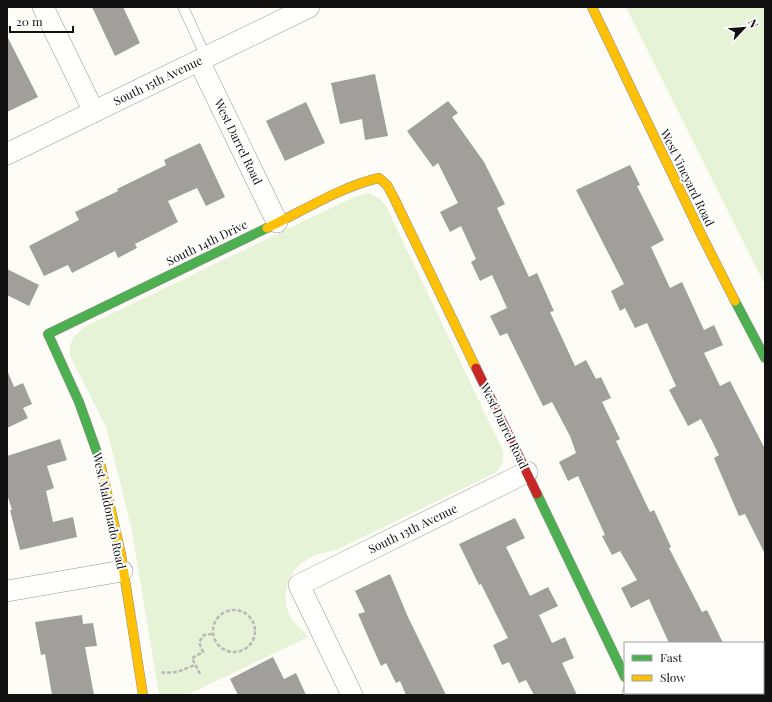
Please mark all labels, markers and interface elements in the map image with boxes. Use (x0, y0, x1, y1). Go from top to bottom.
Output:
scale bar (10, 8, 73, 34)
north arrow (724, 8, 764, 48)
text: 20 m (16, 13, 43, 29)
text: N (745, 17, 762, 30)
street label: South 15th Avenue (110, 52, 205, 109)
street label: West Darrel Road (211, 95, 267, 187)
street label: West Vineyard Road (657, 125, 718, 229)
street label: South 14th Drive (163, 216, 250, 269)
street label: West Darrel Road (477, 379, 533, 471)
street label: West Maldonado Road (90, 450, 130, 571)
street label: South 13th Avenue (365, 500, 460, 557)
legend (624, 642, 764, 694)
text: Fast (660, 649, 683, 665)
text: Slow (660, 669, 686, 685)

